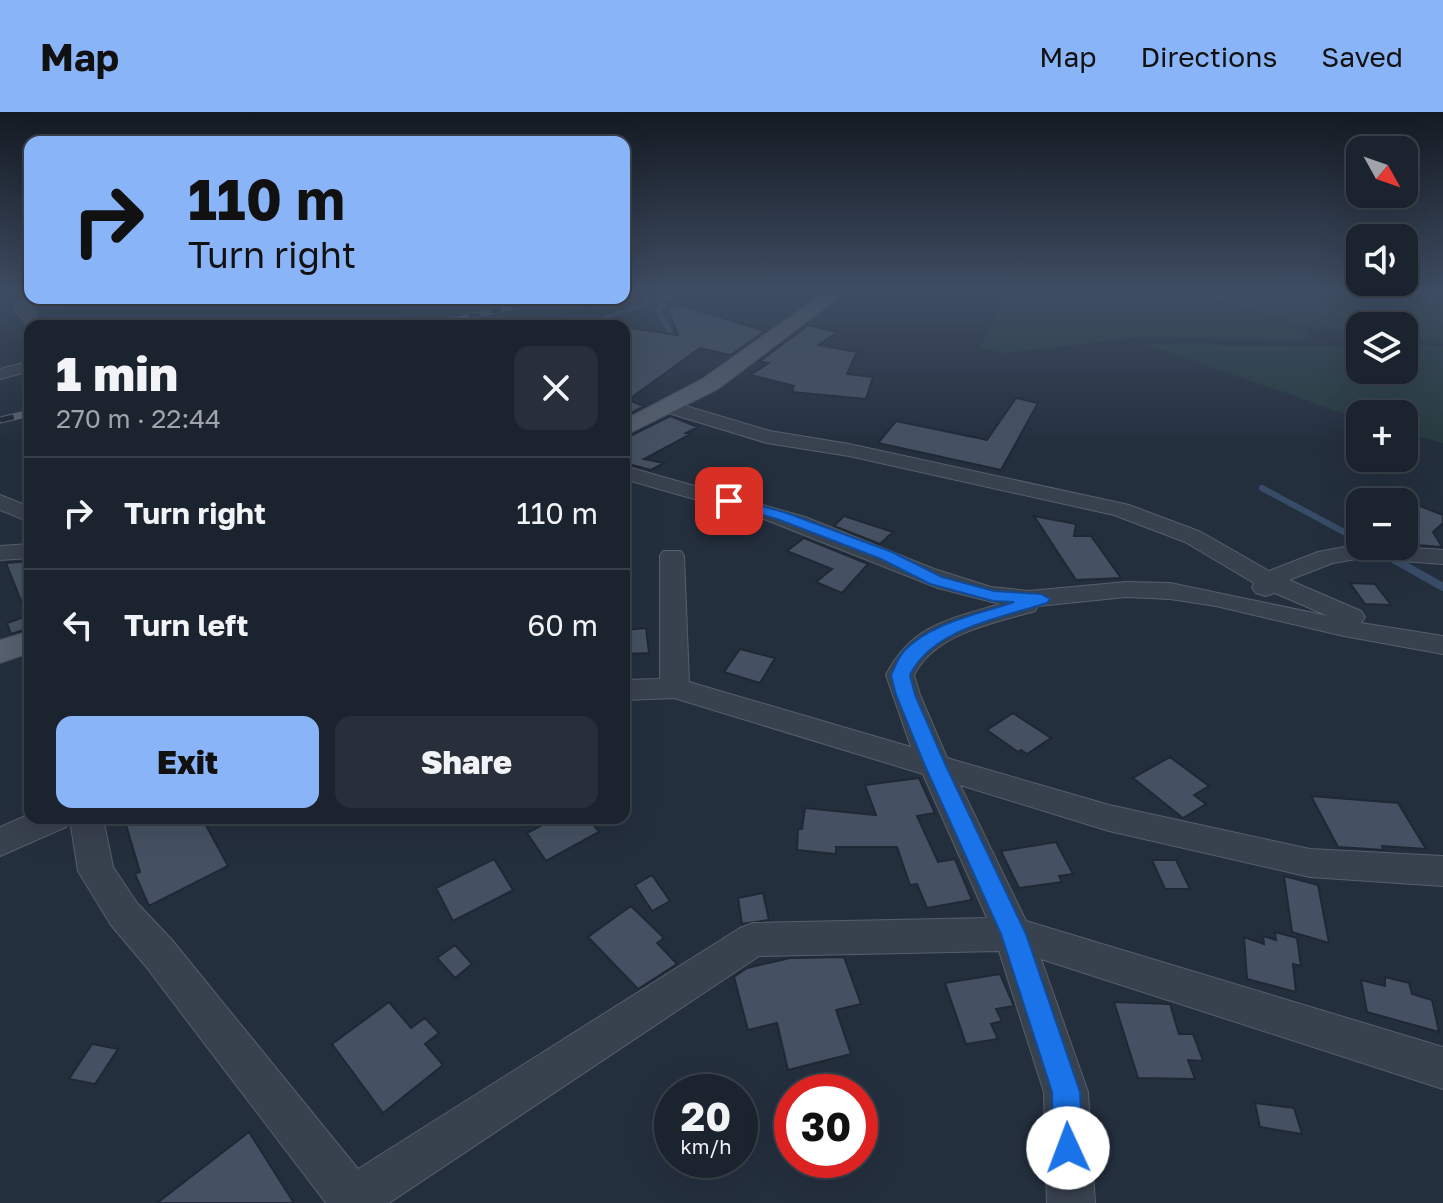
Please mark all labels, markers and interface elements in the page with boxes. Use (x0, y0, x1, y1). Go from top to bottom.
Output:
text: Map (40, 34, 119, 79)
text: Map (1039, 40, 1096, 73)
text: Directions (1140, 40, 1277, 73)
text: Saved (1321, 40, 1403, 73)
north arrow (1346, 136, 1418, 208)
map controls (1346, 136, 1418, 560)
text: 110 m (188, 165, 345, 232)
icon: right (56, 168, 160, 272)
button: sound (1346, 224, 1418, 296)
text: Turn right (188, 233, 356, 276)
button: layers (1346, 312, 1418, 384)
text: 1 min (56, 344, 178, 402)
button: close (514, 346, 598, 430)
button: + (1346, 400, 1418, 472)
text: 270 m · 22:44 (56, 403, 221, 434)
pin (695, 467, 763, 535)
icon: arrive (707, 479, 751, 523)
button: − (1346, 488, 1418, 560)
icon: right (56, 491, 100, 535)
text: Turn right (124, 495, 266, 531)
text: 110 m (516, 495, 598, 531)
icon: left (56, 603, 100, 647)
text: Turn left (124, 607, 249, 643)
text: 60 m (527, 607, 598, 643)
button: Exit (56, 716, 319, 808)
button: Share (335, 716, 598, 808)
speed limit sign: 30 (774, 1074, 878, 1178)
text: 20 (681, 1092, 731, 1140)
position arrow (1026, 1106, 1110, 1190)
text: km/h (681, 1134, 731, 1158)

